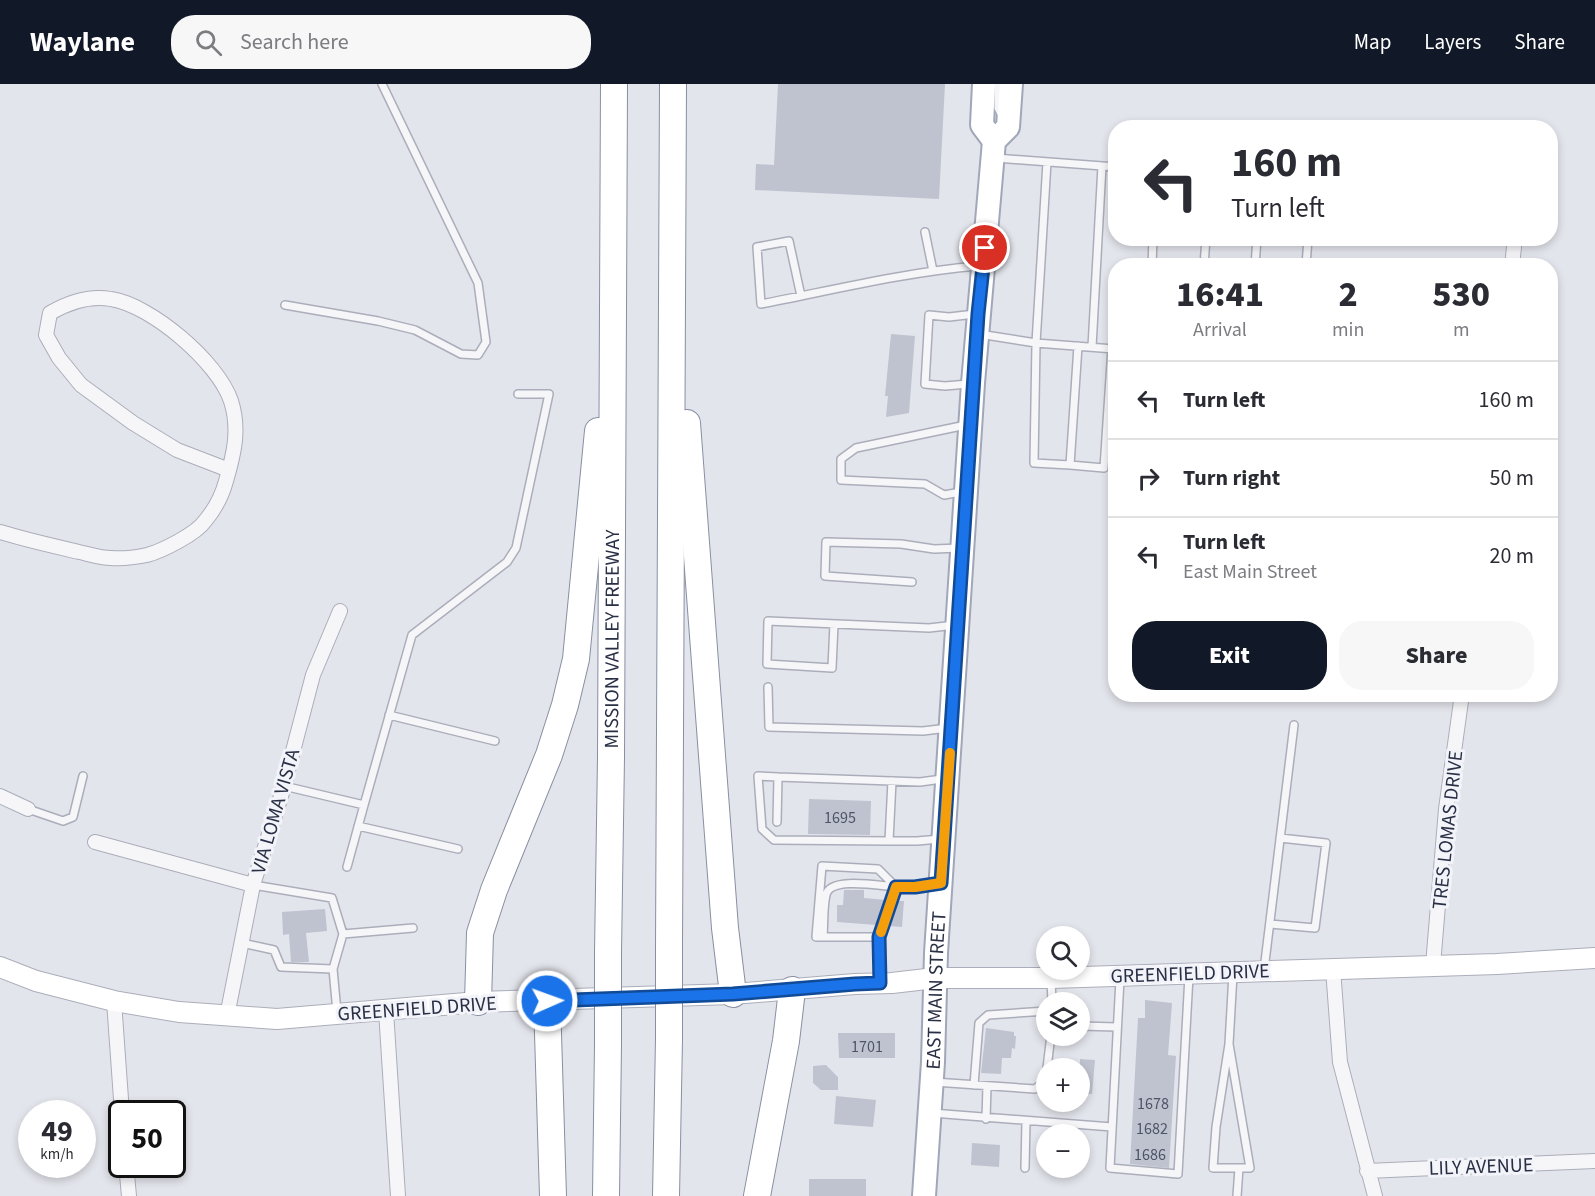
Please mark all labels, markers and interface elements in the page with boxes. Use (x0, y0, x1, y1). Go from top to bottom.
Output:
search box (171, 15, 591, 69)
text: Waylane (30, 22, 135, 62)
icon: search (192, 26, 225, 59)
text: Search here (240, 26, 349, 58)
text: Map (1354, 27, 1391, 57)
text: Layers (1424, 27, 1481, 57)
text: Share (1514, 27, 1565, 57)
text: 160 m (1231, 133, 1342, 193)
icon: left (1132, 144, 1210, 222)
text: Turn left (1231, 189, 1325, 228)
pin (959, 222, 1010, 273)
icon: arrive (968, 231, 1001, 264)
text: 16:41 (1176, 269, 1264, 320)
text: 2 (1339, 269, 1358, 320)
text: 530 (1432, 269, 1490, 320)
text: Arrival (1193, 316, 1247, 344)
text: min (1332, 316, 1364, 344)
text: m (1453, 316, 1469, 344)
icon: left (1132, 384, 1165, 417)
text: Turn left (1183, 384, 1265, 416)
text: 160 m (1479, 384, 1534, 416)
icon: right (1132, 462, 1165, 495)
text: Turn right (1183, 462, 1280, 494)
text: 50 m (1489, 462, 1534, 494)
text: Turn left (1183, 526, 1265, 558)
street label: MISSION VALLEY FREEWAY (598, 529, 627, 749)
icon: left (1132, 540, 1165, 573)
text: 20 m (1489, 540, 1534, 572)
text: East Main Street (1183, 558, 1317, 586)
button: Exit (1132, 621, 1327, 690)
button: Share (1339, 621, 1534, 690)
street label: VIA LOMA VISTA (245, 745, 307, 877)
street label: TRES LOMAS DRIVE (1426, 749, 1470, 911)
house number: 1695 (824, 807, 856, 829)
street label: EAST MAIN STREET (920, 910, 954, 1070)
map controls (1036, 926, 1090, 1178)
button: search (1036, 926, 1090, 980)
street label: GREENFIELD DRIVE (1110, 957, 1270, 991)
position arrow (515, 969, 579, 1033)
street label: GREENFIELD DRIVE (337, 989, 497, 1029)
button: layers (1036, 992, 1090, 1046)
house number: 1701 (851, 1036, 883, 1058)
button: + (1036, 1058, 1090, 1112)
house number: 1678 (1137, 1093, 1169, 1115)
speed limit sign: 50 (108, 1100, 186, 1178)
text: 49 (41, 1110, 73, 1153)
house number: 1682 (1136, 1118, 1168, 1140)
button: − (1036, 1124, 1090, 1178)
text: km/h (40, 1144, 74, 1165)
house number: 1686 (1134, 1144, 1166, 1166)
street label: LILY AVENUE (1428, 1151, 1534, 1183)

